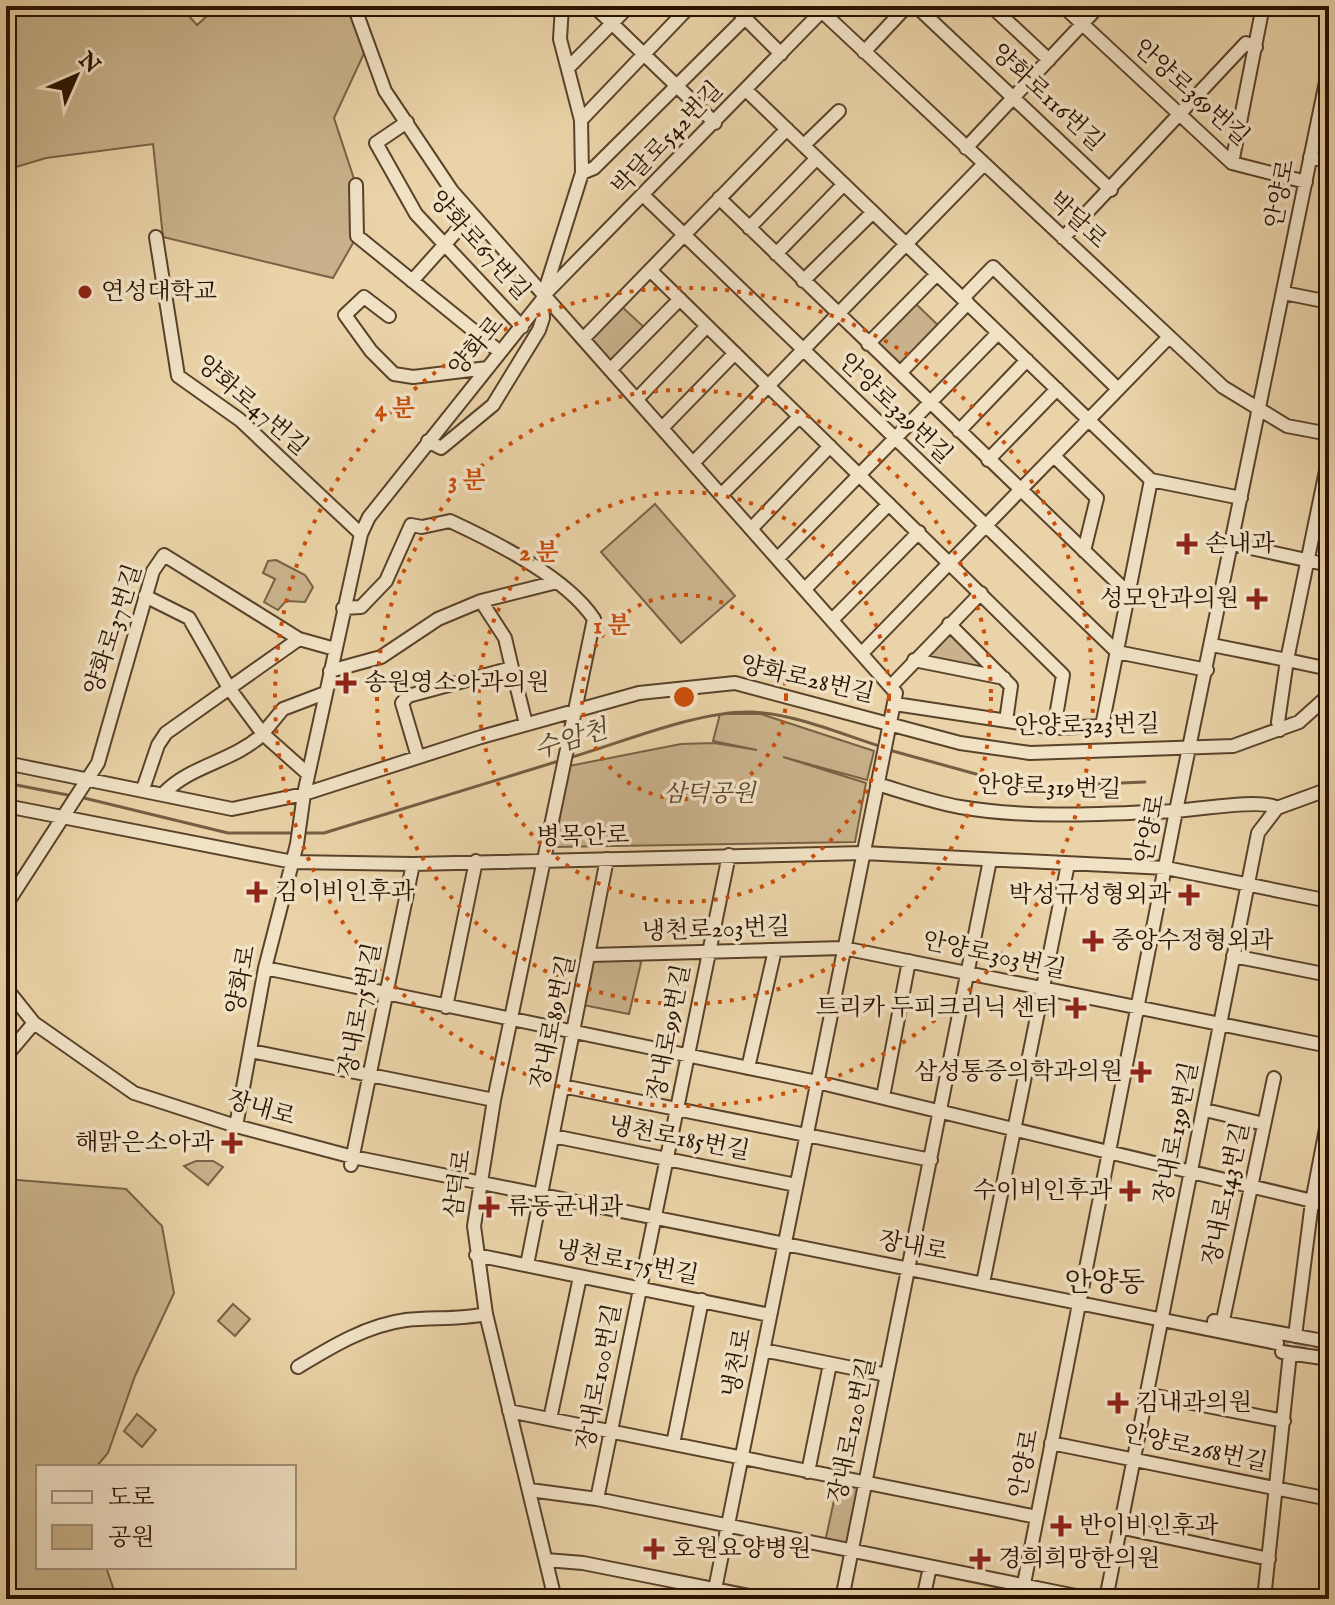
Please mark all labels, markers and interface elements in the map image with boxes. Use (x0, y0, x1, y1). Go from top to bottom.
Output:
street label: 안양로369번길 (1127, 33, 1255, 153)
north arrow (36, 36, 116, 116)
street label: 양화로116번길 (984, 38, 1110, 158)
text: N (71, 46, 105, 80)
street label: 박달로542번길 (606, 75, 730, 203)
street label: 안양로 (1259, 157, 1303, 231)
street label: 양화로67번길 (422, 185, 536, 307)
street label: 박달로 (1041, 186, 1113, 256)
place label: 연성대학교 (101, 277, 217, 308)
marker: 연성대학교 (76, 283, 94, 301)
street label: 양화로 (443, 310, 511, 384)
street label: 안양로329번길 (831, 347, 959, 471)
street label: 양화로47번길 (190, 349, 314, 463)
text: 4 분 (375, 394, 415, 425)
text: 3 분 (448, 466, 486, 497)
place label: 손내과 (1205, 529, 1275, 560)
marker: 손내과 (1176, 533, 1198, 555)
text: 2 분 (519, 538, 559, 569)
street label: 양화로37번길 (78, 560, 150, 700)
place label: 성모안과의원 (1100, 584, 1239, 615)
marker: 성모안과의원 (1246, 588, 1268, 610)
text: 1 분 (593, 611, 631, 642)
street label: 양화로28번길 (737, 650, 877, 710)
place label: 송원영소아과의원 (364, 668, 549, 699)
marker: 송원영소아과의원 (335, 672, 357, 694)
centre of rings (670, 683, 698, 711)
street label: 안양로323번길 (1014, 709, 1160, 743)
water label: 수암천 (530, 713, 614, 767)
street label: 안양로319번길 (976, 770, 1122, 806)
park label: 삼덕공원 (663, 779, 757, 810)
street label: 안양로 (1129, 792, 1173, 866)
street label: 병목안로 (536, 821, 630, 853)
place label: 김이비인후과 (275, 877, 415, 908)
place label: 박성규성형외과 (1009, 880, 1172, 911)
marker: 김이비인후과 (246, 881, 268, 903)
marker: 박성규성형외과 (1178, 884, 1200, 906)
street label: 냉천로203번길 (642, 912, 790, 948)
street label: 안양로303번길 (920, 926, 1068, 986)
place label: 중앙수정형외과 (1111, 926, 1274, 957)
marker: 중앙수정형외과 (1082, 930, 1104, 952)
street label: 장내로75번길 (333, 940, 389, 1080)
street label: 양화로 (220, 943, 264, 1017)
street label: 장내로89번길 (525, 952, 583, 1092)
street label: 장내로99번길 (642, 962, 698, 1102)
place label: 트리카 두피크리닉 센터 (816, 993, 1058, 1024)
marker: 트리카 두피크리닉 센터 (1065, 997, 1087, 1019)
place label: 삼성통증의학과의원 (914, 1057, 1123, 1088)
street label: 장내로139번길 (1148, 1059, 1206, 1207)
marker: 삼성통증의학과의원 (1130, 1061, 1152, 1083)
street label: 장내로 (223, 1085, 299, 1133)
street label: 냉천로185번길 (606, 1110, 752, 1168)
street label: 장내로143번길 (1197, 1120, 1257, 1268)
place label: 해맑은소아과 (75, 1128, 215, 1159)
marker: 해맑은소아과 (221, 1132, 243, 1154)
street label: 삼덕로 (439, 1147, 479, 1221)
place label: 수이비인후과 (973, 1176, 1113, 1207)
marker: 수이비인후과 (1119, 1180, 1141, 1202)
place label: 류동균내과 (507, 1192, 624, 1223)
marker: 류동균내과 (478, 1196, 500, 1218)
street label: 장내로 (876, 1225, 950, 1269)
street label: 냉천로175번길 (553, 1234, 701, 1292)
district label: 안양동 (1064, 1266, 1146, 1301)
street label: 장내로100번길 (571, 1301, 629, 1453)
street label: 냉천로 (716, 1326, 760, 1400)
street label: 장내로120번길 (822, 1354, 884, 1506)
place label: 김내과의원 (1136, 1388, 1252, 1419)
marker: 김내과의원 (1107, 1392, 1129, 1414)
street label: 안양로268번길 (1120, 1419, 1270, 1479)
street label: 안양로 (1003, 1427, 1047, 1501)
legend (36, 1465, 296, 1569)
text: 도로 (108, 1483, 154, 1514)
place label: 반이비인후과 (1079, 1511, 1219, 1542)
marker: 반이비인후과 (1050, 1515, 1072, 1537)
text: 공원 (108, 1523, 154, 1554)
place label: 호원요양병원 (672, 1534, 811, 1565)
marker: 호원요양병원 (643, 1538, 665, 1560)
place label: 경희희망한의원 (998, 1544, 1160, 1575)
marker: 경희희망한의원 (969, 1548, 991, 1570)

